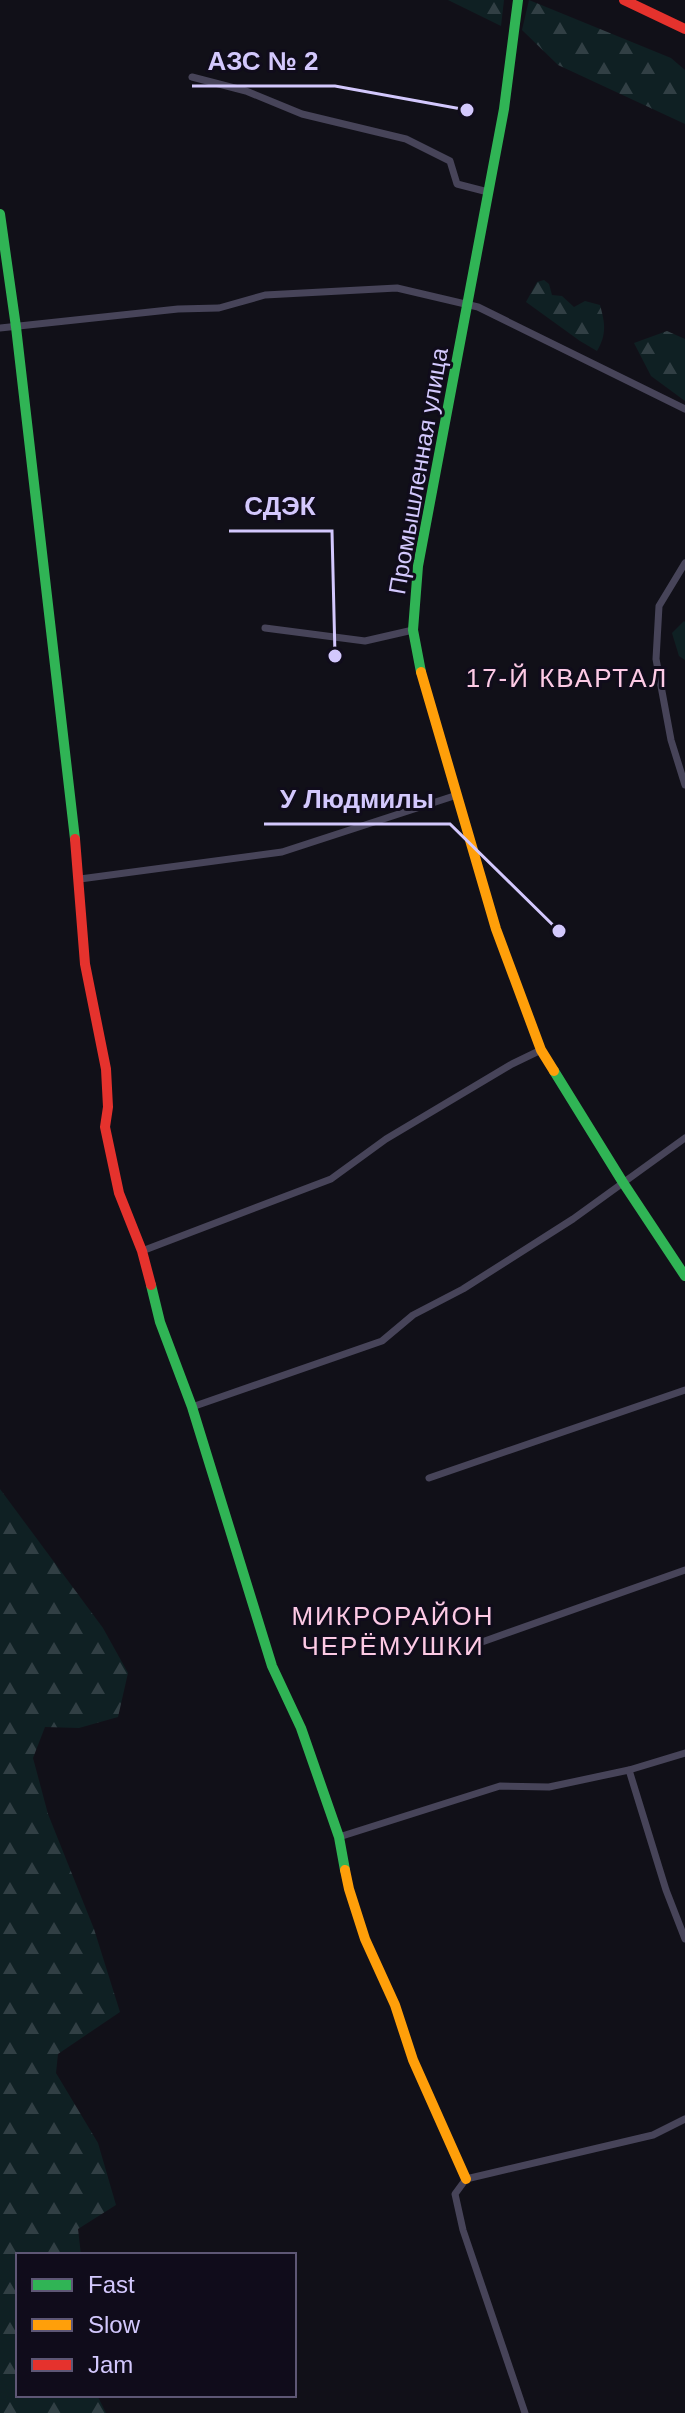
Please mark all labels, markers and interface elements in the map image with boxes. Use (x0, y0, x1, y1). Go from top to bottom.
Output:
callout: АЗС № 2 (192, 36, 335, 86)
text: АЗС № 2 (207, 46, 319, 76)
street label: Промышленная улица (383, 345, 453, 596)
callout: СДЭК (229, 481, 332, 531)
text: СДЭК (244, 491, 316, 521)
district label: 17-Й КВАРТАЛ (466, 663, 668, 693)
callout: У Людмилы (264, 774, 450, 824)
text: У Людмилы (280, 784, 434, 814)
district label: МИКРОРАЙОН ЧЕРЁМУШКИ (291, 1601, 495, 1661)
legend (16, 2253, 296, 2397)
text: Fast (88, 2271, 135, 2298)
text: Slow (88, 2311, 141, 2338)
text: Jam (88, 2351, 133, 2378)

